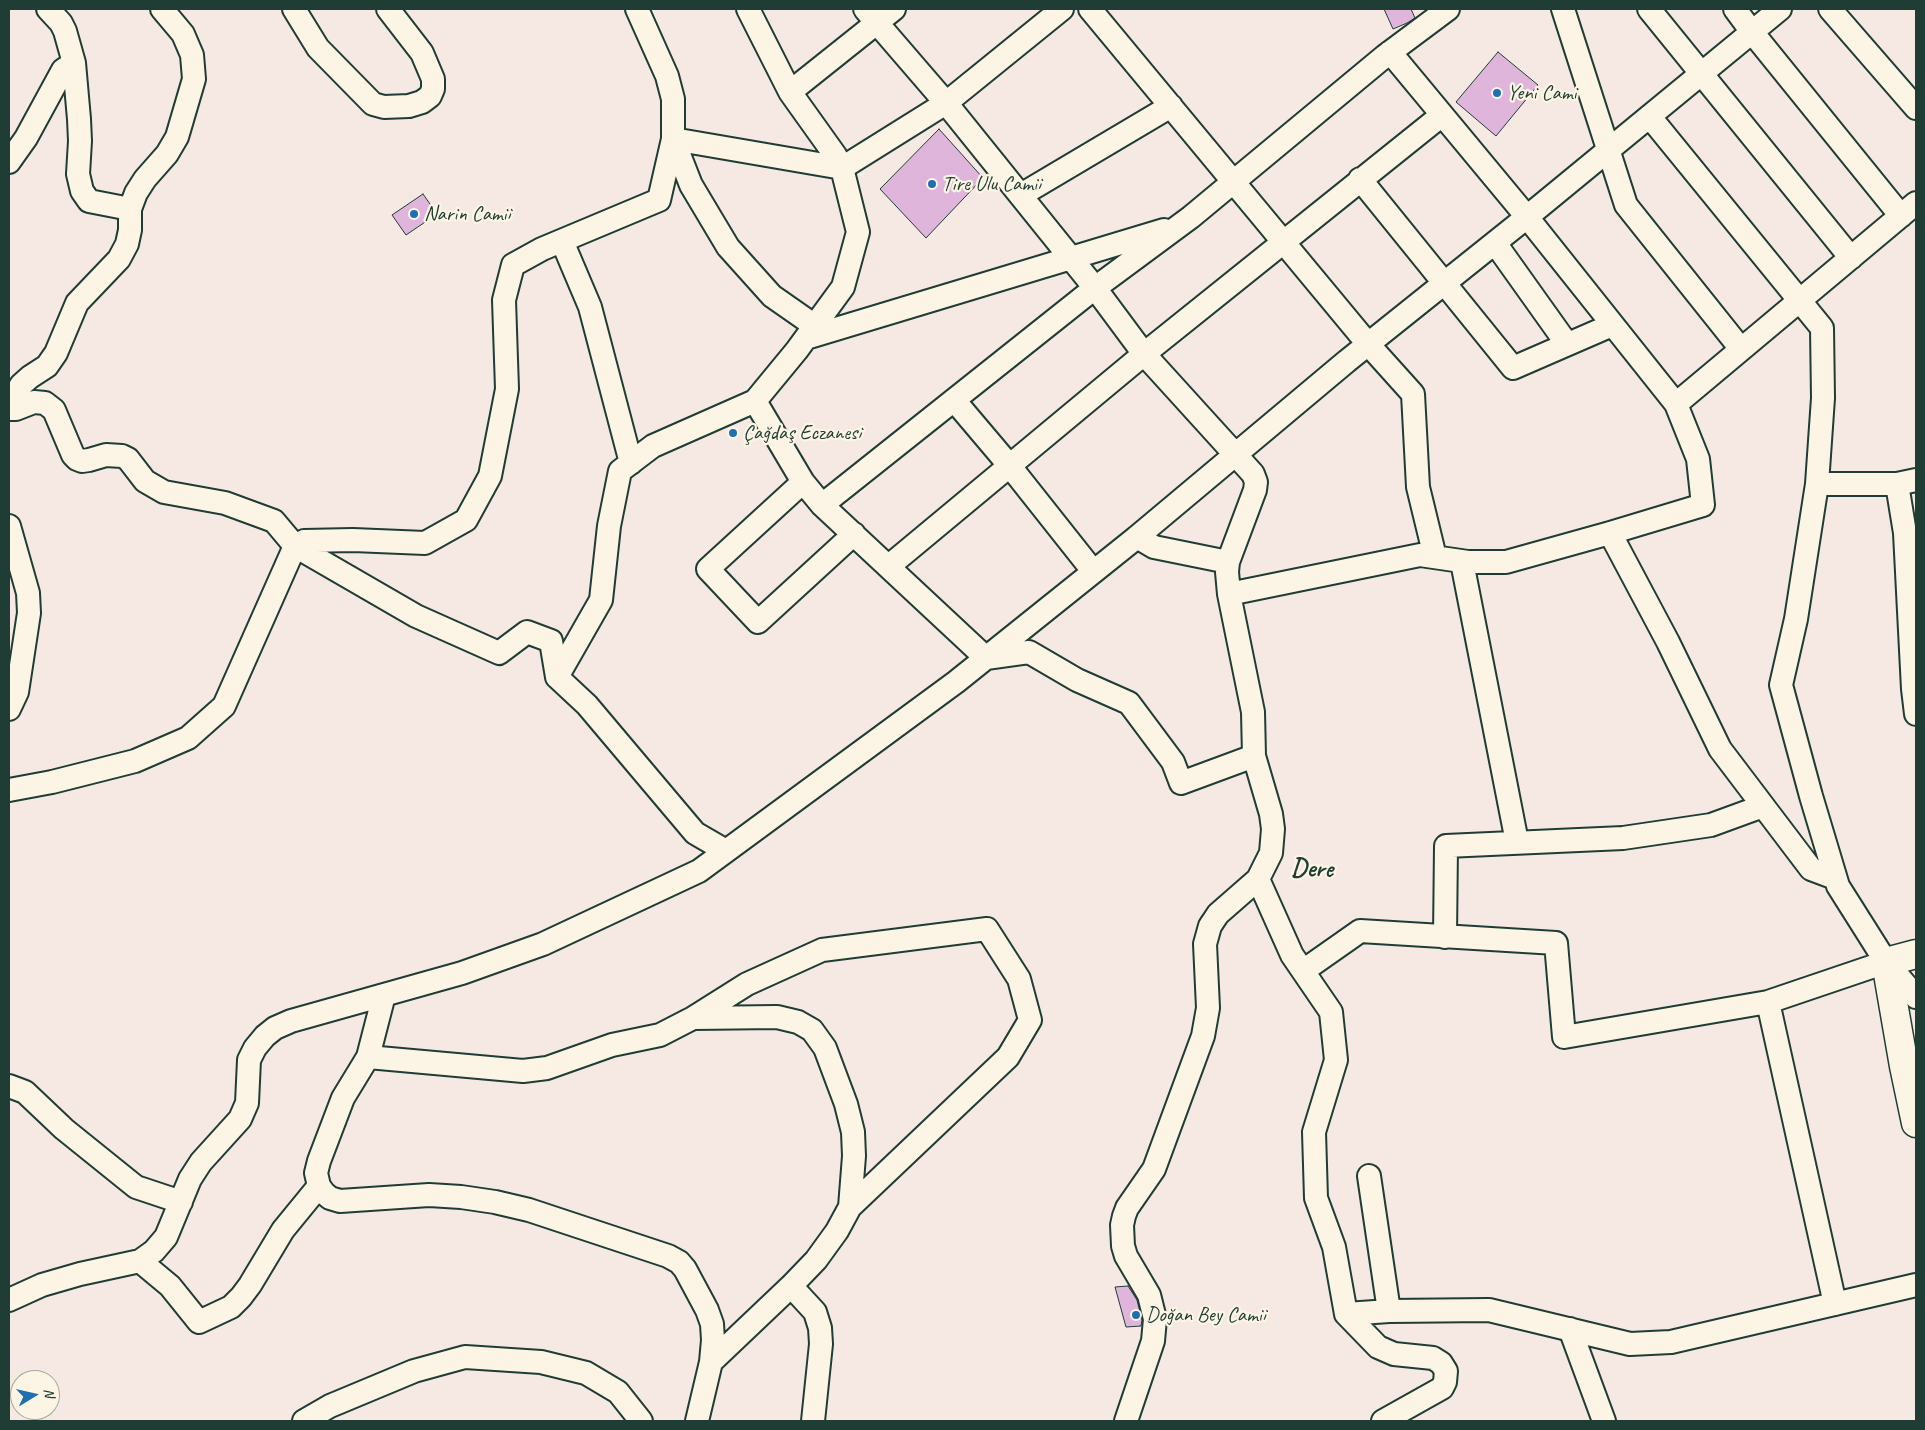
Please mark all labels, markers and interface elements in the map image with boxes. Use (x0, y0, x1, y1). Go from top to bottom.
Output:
place label: Yeni Cami (1507, 80, 1576, 106)
marker: Yeni Cami (1491, 87, 1503, 99)
place label: Tire Ulu Camii (942, 171, 1041, 197)
marker: Tire Ulu Camii (926, 178, 938, 190)
place label: Narin Camii (424, 201, 510, 227)
marker: Narin Camii (408, 208, 420, 220)
place label: Çağdaş Eczanesi (743, 420, 861, 446)
marker: Çağdaş Eczanesi (727, 427, 739, 439)
district label: Dere (1291, 853, 1333, 885)
place label: Doğan Bey Camii (1146, 1302, 1266, 1328)
marker: Doğan Bey Camii (1130, 1309, 1142, 1321)
north arrow (10, 1370, 60, 1420)
text: N (40, 1387, 58, 1398)

